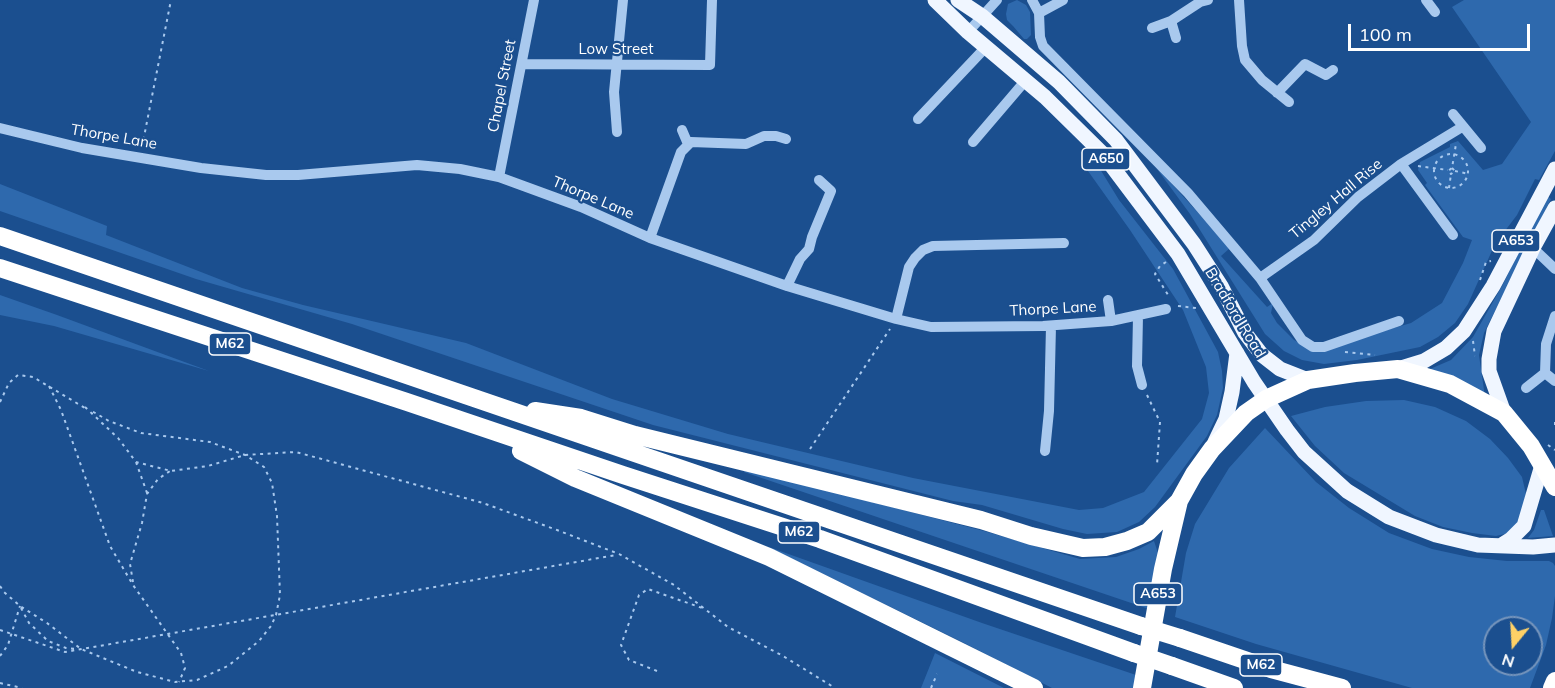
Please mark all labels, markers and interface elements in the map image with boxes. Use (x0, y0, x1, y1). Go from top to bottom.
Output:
scale bar (1351, 12, 1532, 50)
text: 100 m (1359, 23, 1412, 46)
street label: Chapel Street (484, 38, 520, 134)
street label: Low Street (579, 40, 653, 58)
street label: Thorpe Lane (70, 121, 158, 153)
road number: A650 (1082, 148, 1130, 170)
street label: Tingley Hall Rise (1286, 155, 1386, 243)
street label: Thorpe Lane (549, 173, 637, 223)
road number: A653 (1492, 230, 1540, 252)
street label: Bradford Road (1201, 265, 1269, 361)
street label: Thorpe Lane (1009, 298, 1097, 320)
road number: M62 (209, 333, 251, 355)
road number: M62 (778, 521, 820, 543)
road number: A653 (1134, 583, 1182, 605)
north arrow (1483, 616, 1543, 676)
text: N (1499, 650, 1517, 673)
road number: M62 (1240, 654, 1282, 676)

